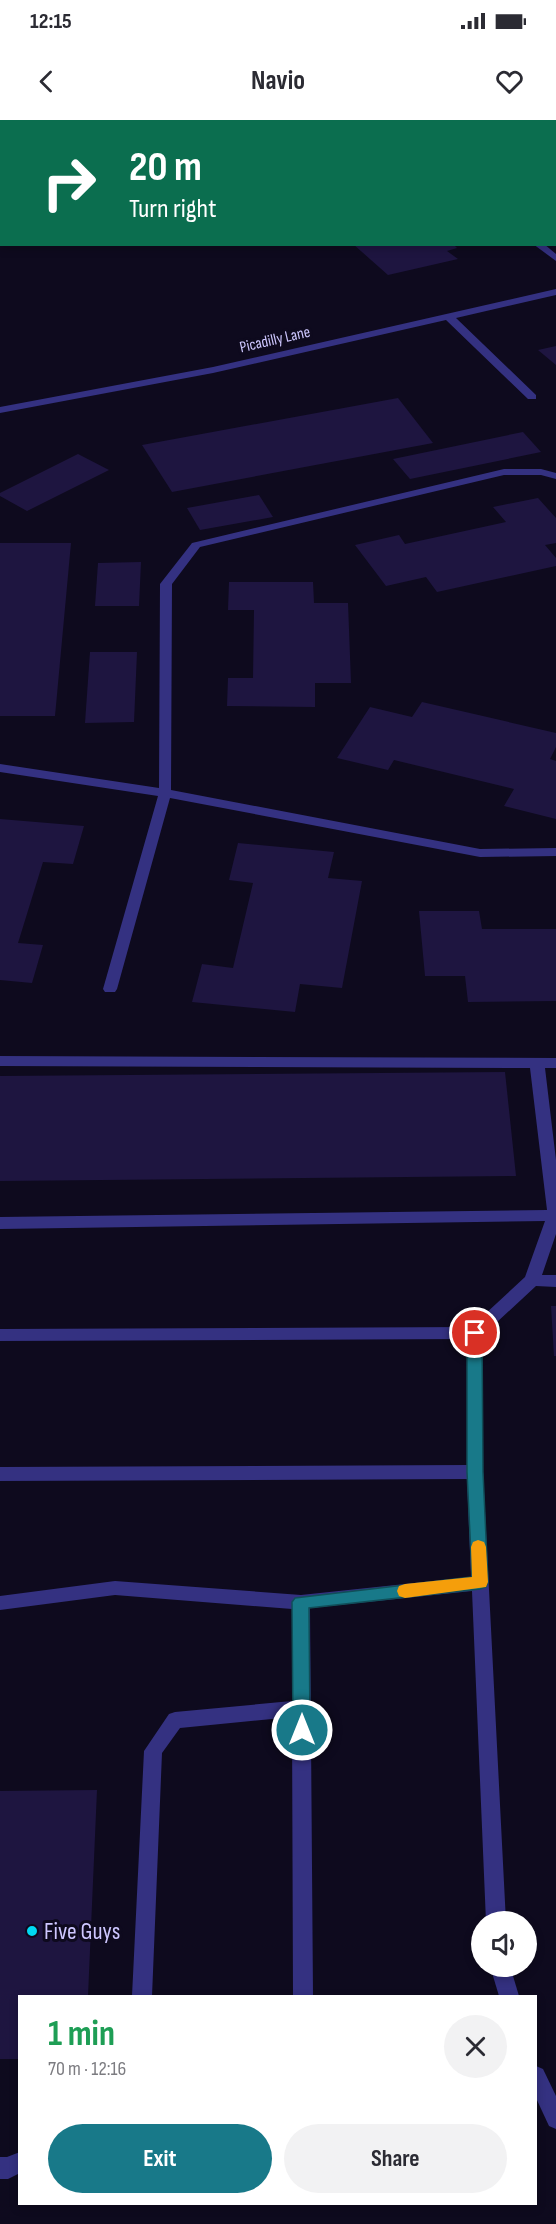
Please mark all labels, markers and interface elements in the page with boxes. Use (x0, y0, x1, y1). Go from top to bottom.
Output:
text: 12:15 (30, 8, 72, 35)
icon: back (30, 65, 63, 98)
text: Navio (251, 65, 305, 97)
icon: heart (493, 65, 526, 98)
text: 20 m (129, 142, 202, 193)
icon: right (30, 144, 108, 222)
text: Turn right (129, 193, 216, 225)
street label: Picadilly Lane (238, 323, 312, 357)
pin (449, 1307, 500, 1358)
icon: arrive (458, 1316, 491, 1349)
position arrow (270, 1698, 334, 1762)
map controls (471, 1911, 537, 1977)
button: sound (471, 1911, 537, 1977)
place label: Five Guys (44, 1917, 120, 1946)
marker: Five Guys (25, 1924, 39, 1938)
text: 1 min (48, 2013, 115, 2056)
button: close (444, 2015, 507, 2078)
text: 70 m · 12:16 (48, 2057, 126, 2081)
button: Exit (48, 2124, 272, 2193)
button: Share (284, 2124, 507, 2193)

